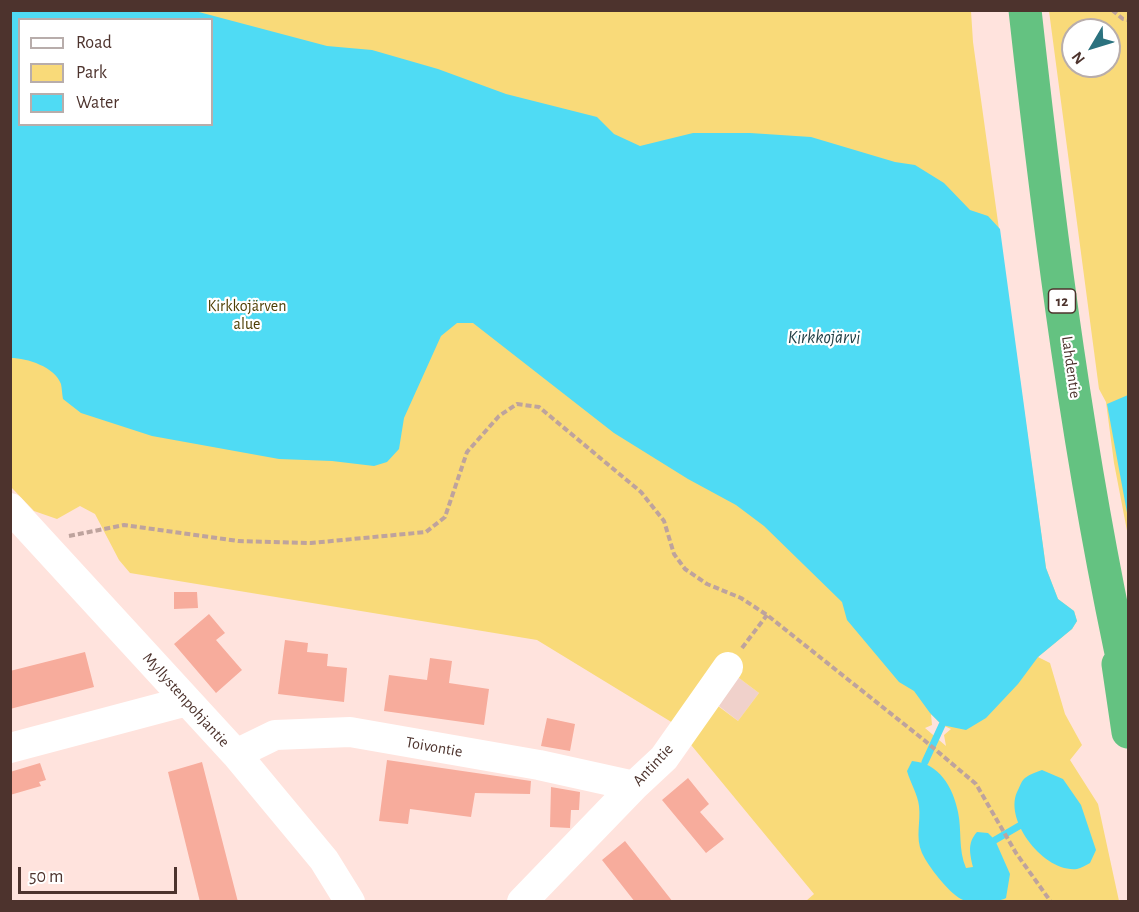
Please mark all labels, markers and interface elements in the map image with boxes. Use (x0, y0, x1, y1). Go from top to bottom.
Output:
legend (18, 18, 213, 126)
north arrow (1061, 18, 1121, 78)
text: Road (76, 34, 112, 52)
text: N (1069, 49, 1088, 67)
text: Park (76, 64, 107, 82)
text: Water (76, 94, 119, 112)
road number: 12 (1048, 289, 1076, 313)
park label: Kirkkojärven alue (207, 296, 287, 334)
water label: Kirkkojärvi (788, 327, 860, 349)
street label: Lahdentie (1057, 335, 1085, 399)
street label: Myllystenpohjantie (138, 649, 234, 751)
street label: Toivontie (404, 733, 464, 761)
street label: Antintie (629, 740, 677, 790)
scale bar (21, 855, 180, 893)
text: 50 m (29, 868, 63, 886)

